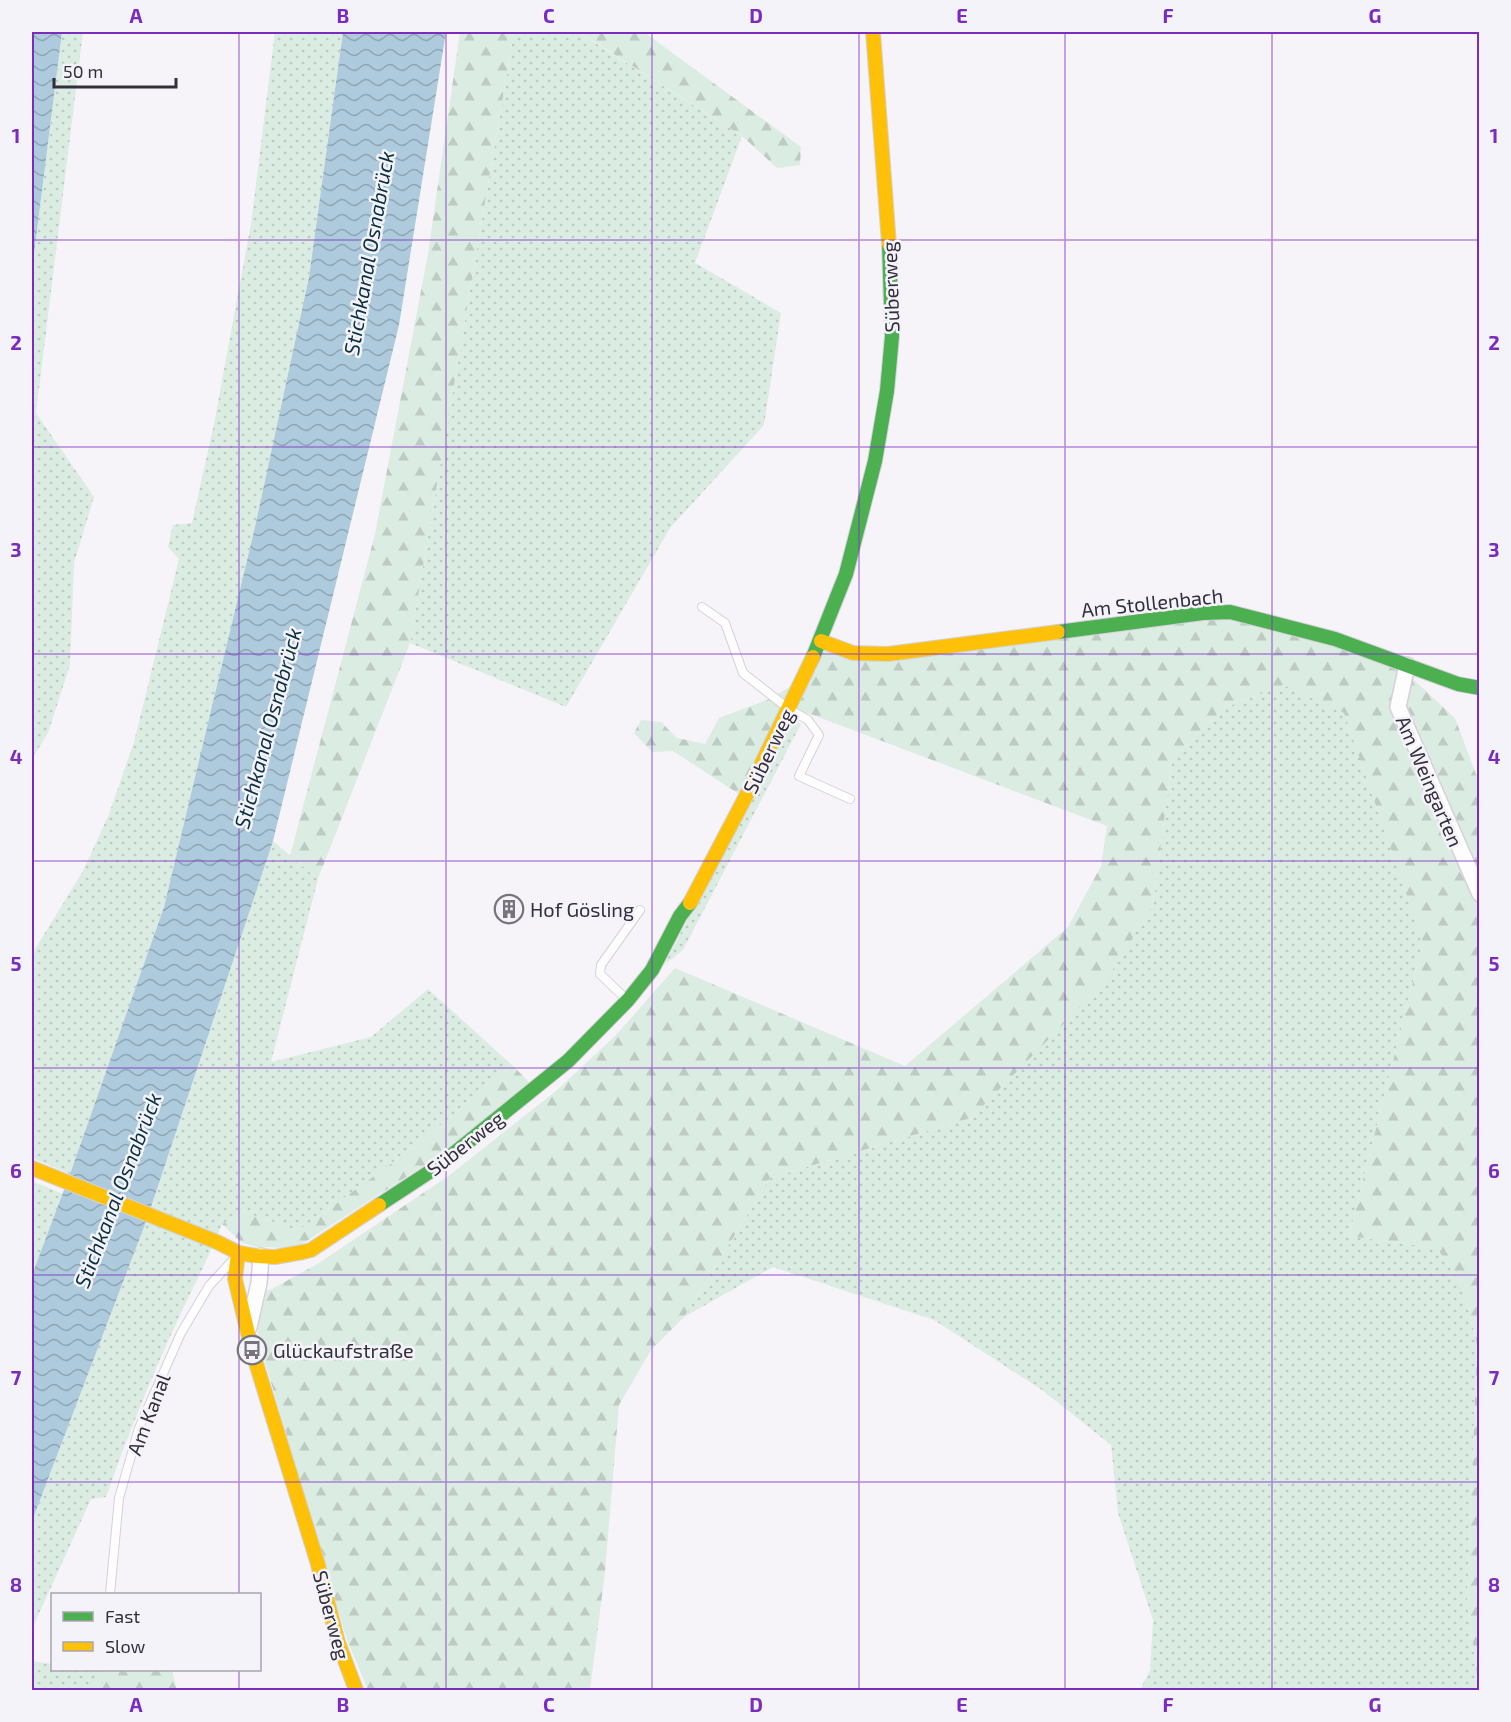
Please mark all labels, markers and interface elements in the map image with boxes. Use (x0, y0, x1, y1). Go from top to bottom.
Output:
text: A (129, 3, 143, 27)
text: B (337, 3, 349, 27)
text: C (543, 3, 555, 27)
text: D (749, 3, 763, 27)
text: E (956, 3, 968, 27)
text: F (1162, 3, 1174, 27)
text: G (1369, 3, 1381, 27)
scale bar (54, 51, 176, 89)
text: 50 m (63, 60, 103, 82)
text: 1 (12, 123, 20, 147)
text: 1 (1490, 123, 1498, 147)
water label: Stichkanal Osnabrück (338, 149, 398, 357)
street label: Süberweg (876, 241, 904, 333)
text: 2 (10, 330, 22, 354)
text: 2 (1488, 330, 1500, 354)
text: 3 (10, 537, 22, 561)
text: 3 (1488, 537, 1500, 561)
street label: Am Stollenbach (1080, 583, 1224, 621)
water label: Stichkanal Osnabrück (228, 625, 306, 831)
street label: Süberweg (737, 705, 799, 797)
street label: Am Weingarten (1392, 712, 1468, 850)
text: 4 (10, 744, 23, 768)
text: 4 (1488, 744, 1501, 768)
building icon: Hof Gösling (493, 893, 525, 925)
place label: Hof Gösling (530, 897, 634, 921)
text: 5 (10, 951, 22, 975)
text: 5 (1488, 951, 1500, 975)
water label: Stichkanal Osnabrück (68, 1089, 166, 1291)
street label: Süberweg (422, 1105, 508, 1181)
text: 6 (10, 1158, 22, 1182)
text: 6 (1488, 1158, 1500, 1182)
bus stop icon: Glückaufstraße (236, 1334, 268, 1366)
place label: Glückaufstraße (273, 1338, 414, 1362)
text: 7 (11, 1365, 22, 1389)
text: 7 (1489, 1365, 1500, 1389)
street label: Am Kanal (121, 1370, 175, 1458)
street label: Süberweg (309, 1568, 355, 1662)
text: 8 (10, 1572, 22, 1596)
text: 8 (1488, 1572, 1500, 1596)
legend (51, 1593, 261, 1671)
text: Fast (105, 1605, 140, 1627)
text: Slow (105, 1635, 146, 1657)
text: A (129, 1692, 143, 1716)
text: B (337, 1692, 349, 1716)
text: C (543, 1692, 555, 1716)
text: D (749, 1692, 763, 1716)
text: E (956, 1692, 968, 1716)
text: F (1162, 1692, 1174, 1716)
text: G (1369, 1692, 1381, 1716)

